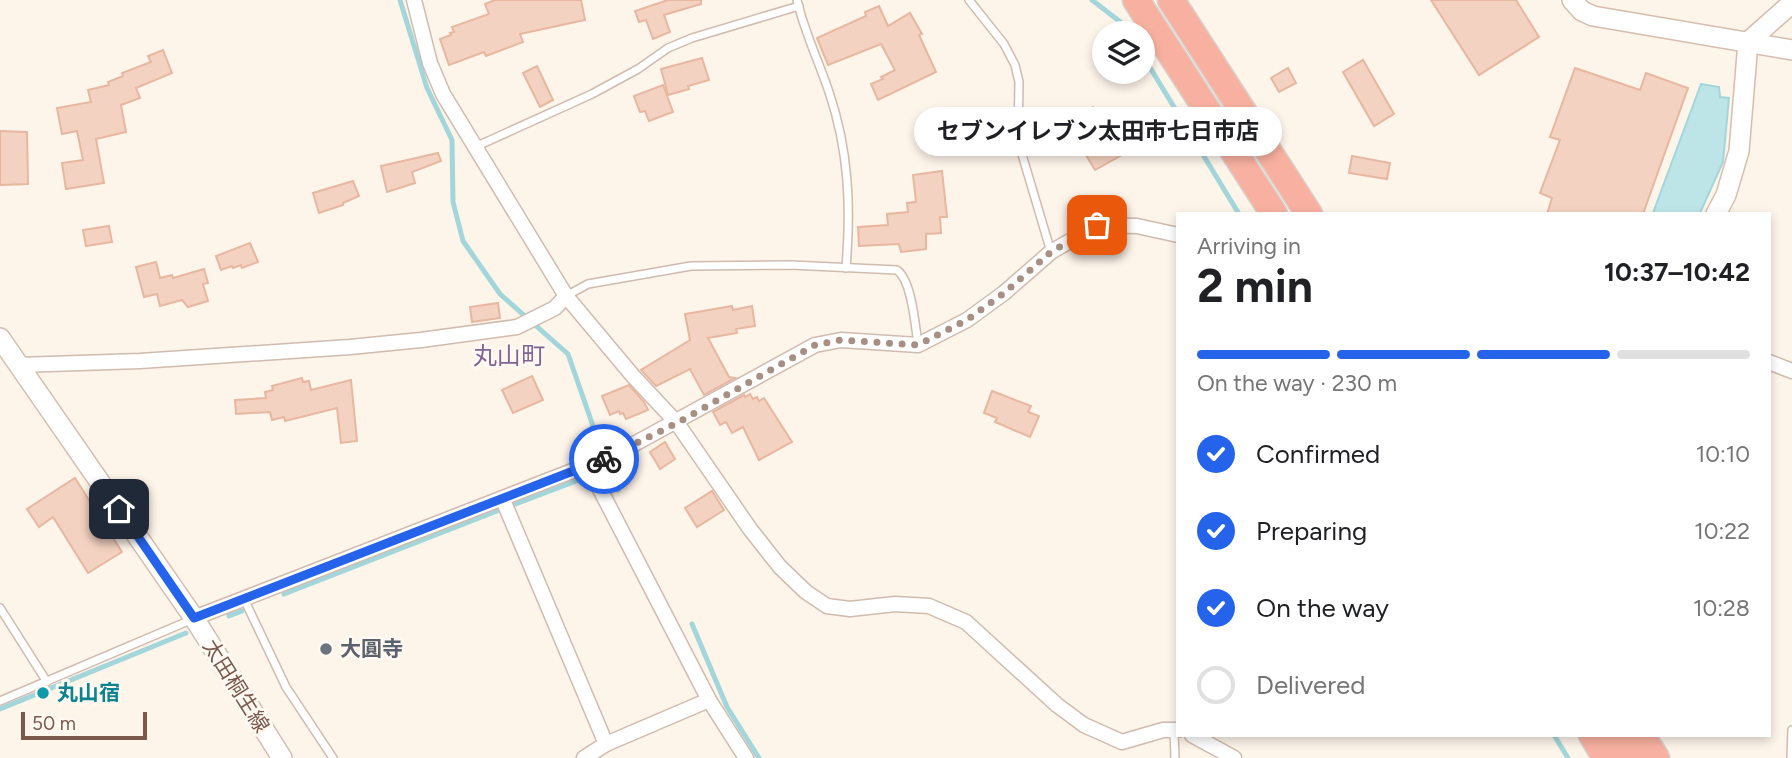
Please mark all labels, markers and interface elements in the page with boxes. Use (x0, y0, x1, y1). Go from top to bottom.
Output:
map controls (1092, 21, 1155, 84)
button: layers (1092, 21, 1155, 84)
callout: セブンイレブン太田市七日市店 (913, 106, 1281, 155)
text: セブンイレブン太田市七日市店 (937, 117, 1259, 145)
pin (1067, 195, 1127, 255)
icon: bag (1078, 206, 1116, 244)
text: Arriving in (1197, 232, 1301, 260)
text: 10:37–10:42 (1604, 256, 1750, 288)
text: 2 min (1197, 258, 1313, 314)
district label: 丸山町 (473, 341, 545, 370)
text: On the way · 230 m (1197, 369, 1397, 397)
courier (569, 424, 639, 494)
icon: check (1197, 435, 1235, 473)
text: Confirmed (1256, 438, 1380, 470)
icon: bike (585, 440, 623, 478)
text: 10:10 (1696, 440, 1750, 468)
pin (89, 479, 149, 539)
icon: home (100, 490, 138, 528)
icon: check (1197, 512, 1235, 550)
text: Preparing (1256, 515, 1367, 547)
text: 10:22 (1694, 517, 1750, 545)
icon: check (1197, 589, 1235, 627)
text: On the way (1256, 592, 1389, 624)
text: 10:28 (1693, 594, 1750, 622)
street label: 太田桐生線 (198, 635, 275, 737)
place label: 大圓寺 (340, 636, 403, 661)
marker: 大圓寺 (318, 641, 334, 657)
text: Delivered (1256, 669, 1365, 701)
place label: 丸山宿 (57, 680, 120, 705)
marker: 丸山宿 (35, 685, 51, 701)
scale bar (21, 709, 147, 741)
text: 50 m (32, 712, 76, 735)

